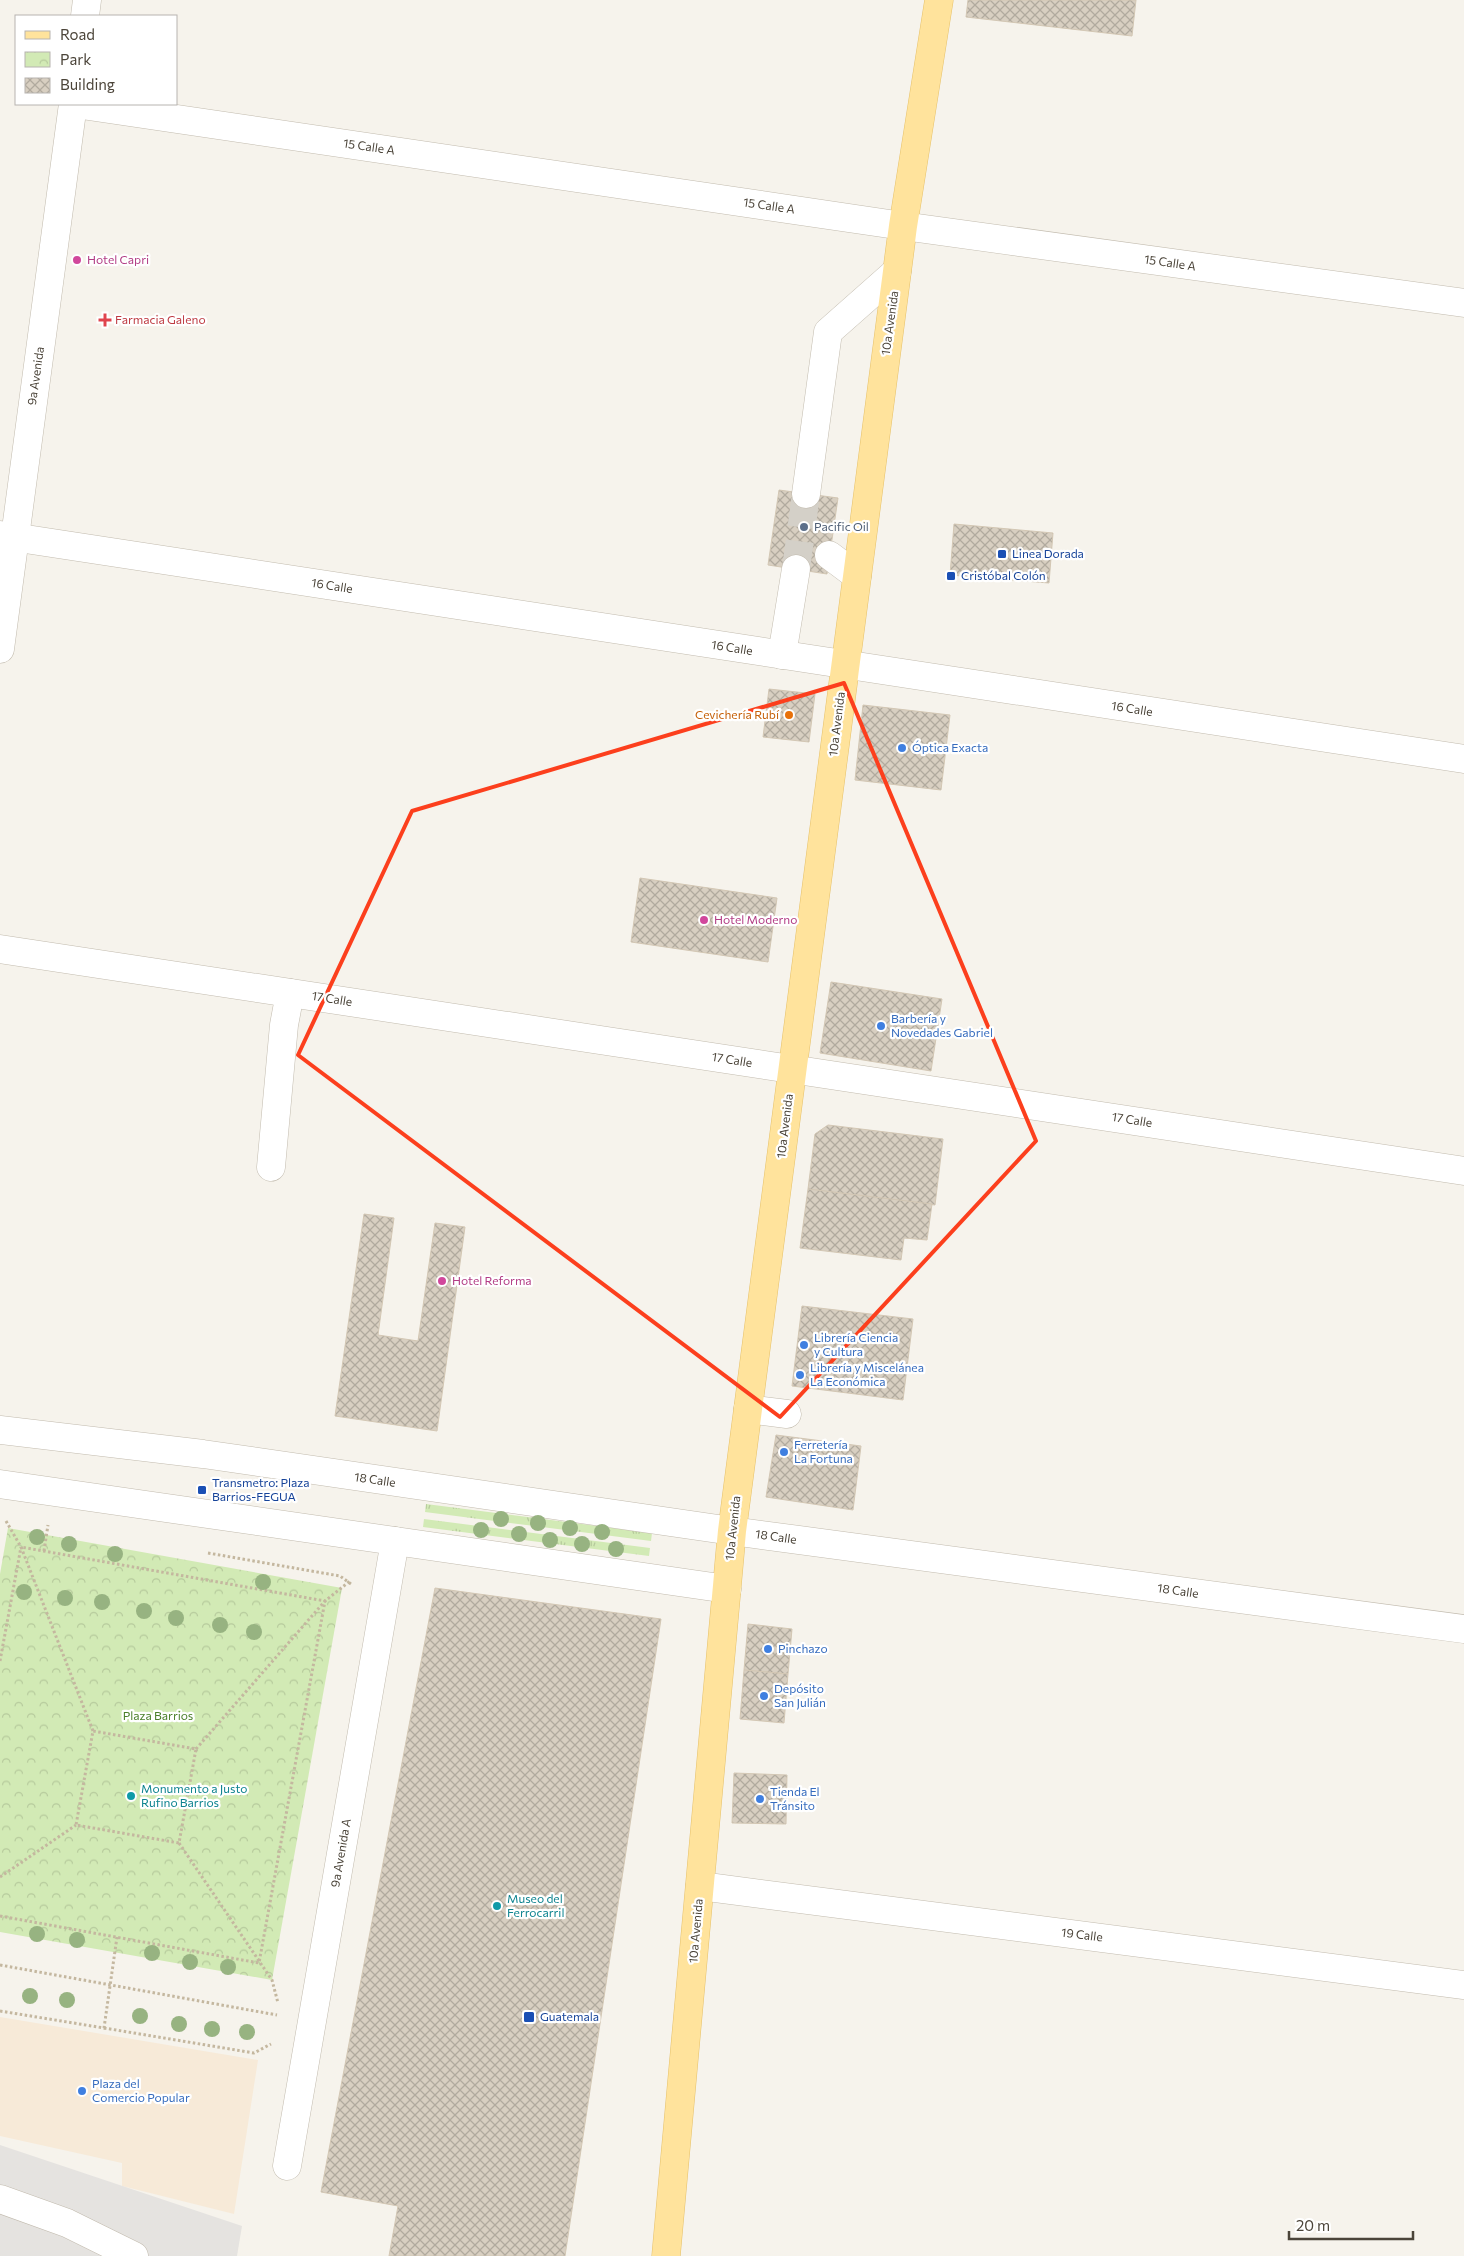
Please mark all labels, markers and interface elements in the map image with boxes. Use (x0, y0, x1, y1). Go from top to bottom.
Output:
legend (15, 15, 178, 105)
text: Road (60, 25, 95, 43)
text: Park (60, 50, 91, 68)
text: Building (60, 75, 115, 93)
street label: 15 Calle A (343, 135, 396, 157)
street label: 15 Calle A (743, 194, 796, 216)
street label: 15 Calle A (1144, 251, 1197, 273)
place label: Hotel Capri (87, 252, 149, 266)
marker: Hotel Capri (71, 254, 83, 266)
street label: 10a Avenida (878, 290, 900, 356)
place label: Farmacia Galeno (115, 312, 206, 326)
marker: Farmacia Galeno (99, 314, 111, 326)
street label: 9a Avenida (24, 346, 46, 406)
place label: Pacific Oil (814, 519, 869, 533)
marker: Pacific Oil (798, 521, 810, 533)
place label: Linea Dorada (1012, 546, 1084, 560)
marker: Linea Dorada (996, 548, 1008, 560)
place label: Cristóbal Colón (961, 568, 1046, 582)
marker: Cristóbal Colón (945, 570, 957, 582)
street label: 16 Calle (310, 575, 354, 595)
street label: 16 Calle (710, 637, 754, 657)
street label: 10a Avenida (825, 691, 847, 757)
street label: 16 Calle (1110, 698, 1154, 718)
place label: Cevichería Rubí (695, 707, 780, 721)
marker: Cevichería Rubí (783, 709, 795, 721)
place label: Óptica Exacta (912, 740, 988, 754)
marker: Óptica Exacta (896, 742, 908, 754)
place label: Hotel Moderno (714, 912, 797, 926)
marker: Hotel Moderno (698, 914, 710, 926)
street label: 17 Calle (311, 988, 353, 1008)
place label: Barbería y Novedades Gabriel (891, 1011, 993, 1039)
marker: Barbería y Novedades Gabriel (875, 1020, 887, 1032)
street label: 17 Calle (711, 1049, 753, 1069)
street label: 10a Avenida (773, 1093, 795, 1159)
street label: 17 Calle (1111, 1109, 1153, 1129)
place label: Hotel Reforma (452, 1273, 532, 1287)
marker: Hotel Reforma (436, 1275, 448, 1287)
place label: Librería Ciencia y Cultura (814, 1330, 898, 1358)
marker: Librería Ciencia y Cultura (798, 1339, 810, 1351)
place label: Librería y Miscelánea La Económica (810, 1360, 924, 1388)
marker: Librería y Miscelánea La Económica (794, 1369, 806, 1381)
place label: Ferretería La Fortuna (794, 1437, 853, 1465)
marker: Ferretería La Fortuna (778, 1446, 790, 1458)
street label: 18 Calle (354, 1469, 397, 1489)
place label: Transmetro: Plaza Barrios-FEGUA (212, 1475, 310, 1503)
marker: Transmetro: Plaza Barrios-FEGUA (196, 1484, 208, 1496)
street label: 10a Avenida (722, 1495, 742, 1561)
street label: 18 Calle (755, 1526, 798, 1546)
street label: 18 Calle (1157, 1580, 1200, 1600)
place label: Pinchazo (778, 1641, 828, 1655)
marker: Pinchazo (762, 1643, 774, 1655)
place label: Depósito San Julián (774, 1681, 826, 1710)
marker: Depósito San Julián (758, 1690, 770, 1702)
park label: Plaza Barrios (123, 1708, 193, 1722)
place label: Monumento a Justo Rufino Barrios (141, 1781, 247, 1809)
place label: Tienda El Tránsito (770, 1784, 820, 1812)
marker: Monumento a Justo Rufino Barrios (125, 1790, 137, 1802)
marker: Tienda El Tránsito (754, 1793, 766, 1805)
street label: 9a Avenida A (327, 1817, 353, 1888)
place label: Museo del Ferrocarril (507, 1891, 564, 1919)
street label: 10a Avenida (685, 1898, 705, 1964)
marker: Museo del Ferrocarril (491, 1900, 503, 1912)
street label: 19 Calle (1061, 1925, 1104, 1943)
place label: Guatemala (540, 2009, 599, 2023)
marker: Guatemala (522, 2010, 536, 2024)
place label: Plaza del Comercio Popular (92, 2076, 190, 2104)
marker: Plaza del Comercio Popular (76, 2085, 88, 2097)
scale bar (1289, 2208, 1413, 2240)
text: 20 m (1296, 2216, 1330, 2234)

